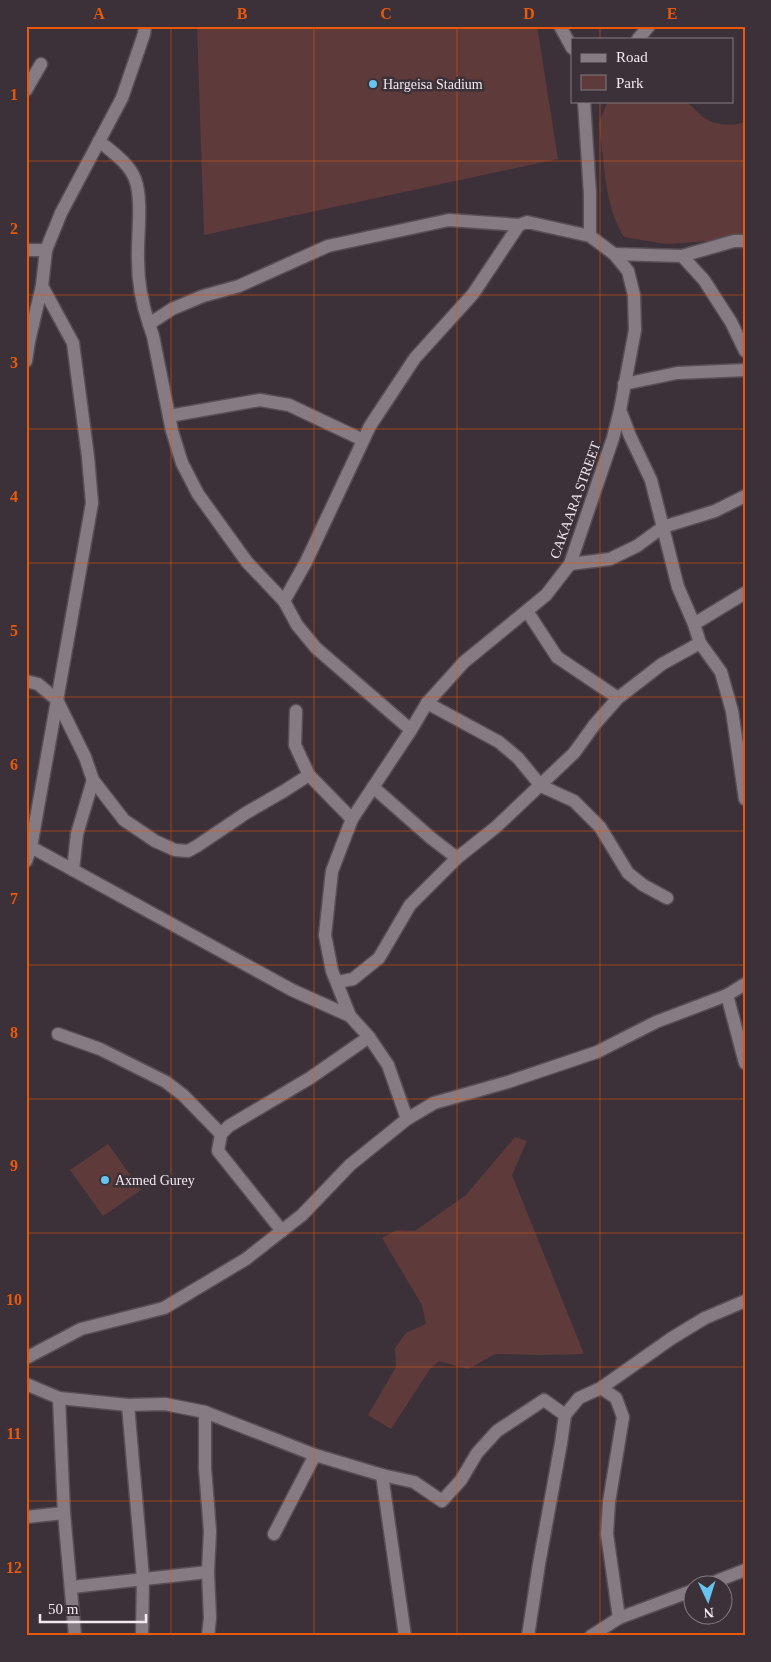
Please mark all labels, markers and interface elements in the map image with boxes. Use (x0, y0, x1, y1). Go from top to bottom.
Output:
text: A (93, 5, 105, 22)
text: B (237, 5, 248, 22)
text: C (380, 5, 392, 22)
text: D (523, 5, 535, 22)
text: E (667, 5, 677, 22)
legend (571, 38, 734, 102)
text: Road (616, 49, 648, 65)
text: Park (616, 75, 644, 91)
place label: Hargeisa Stadium (383, 77, 483, 92)
marker: Hargeisa Stadium (367, 78, 379, 90)
text: 1 (10, 86, 18, 103)
text: 2 (10, 220, 18, 237)
text: 3 (10, 354, 18, 371)
street label: CAKAARA STREET (547, 439, 604, 561)
text: 4 (10, 488, 18, 505)
text: 5 (10, 622, 18, 639)
text: 6 (10, 756, 18, 773)
text: 7 (10, 890, 18, 907)
text: 8 (10, 1024, 18, 1041)
text: 9 (10, 1157, 18, 1174)
place label: Axmed Gurey (115, 1173, 195, 1188)
marker: Axmed Gurey (99, 1174, 111, 1186)
text: 10 (6, 1291, 22, 1308)
text: 11 (6, 1425, 22, 1442)
text: 12 (6, 1559, 22, 1576)
north arrow (684, 1574, 734, 1624)
scale bar (40, 1592, 146, 1624)
text: 50 m (48, 1601, 79, 1617)
text: N (703, 1605, 714, 1620)

